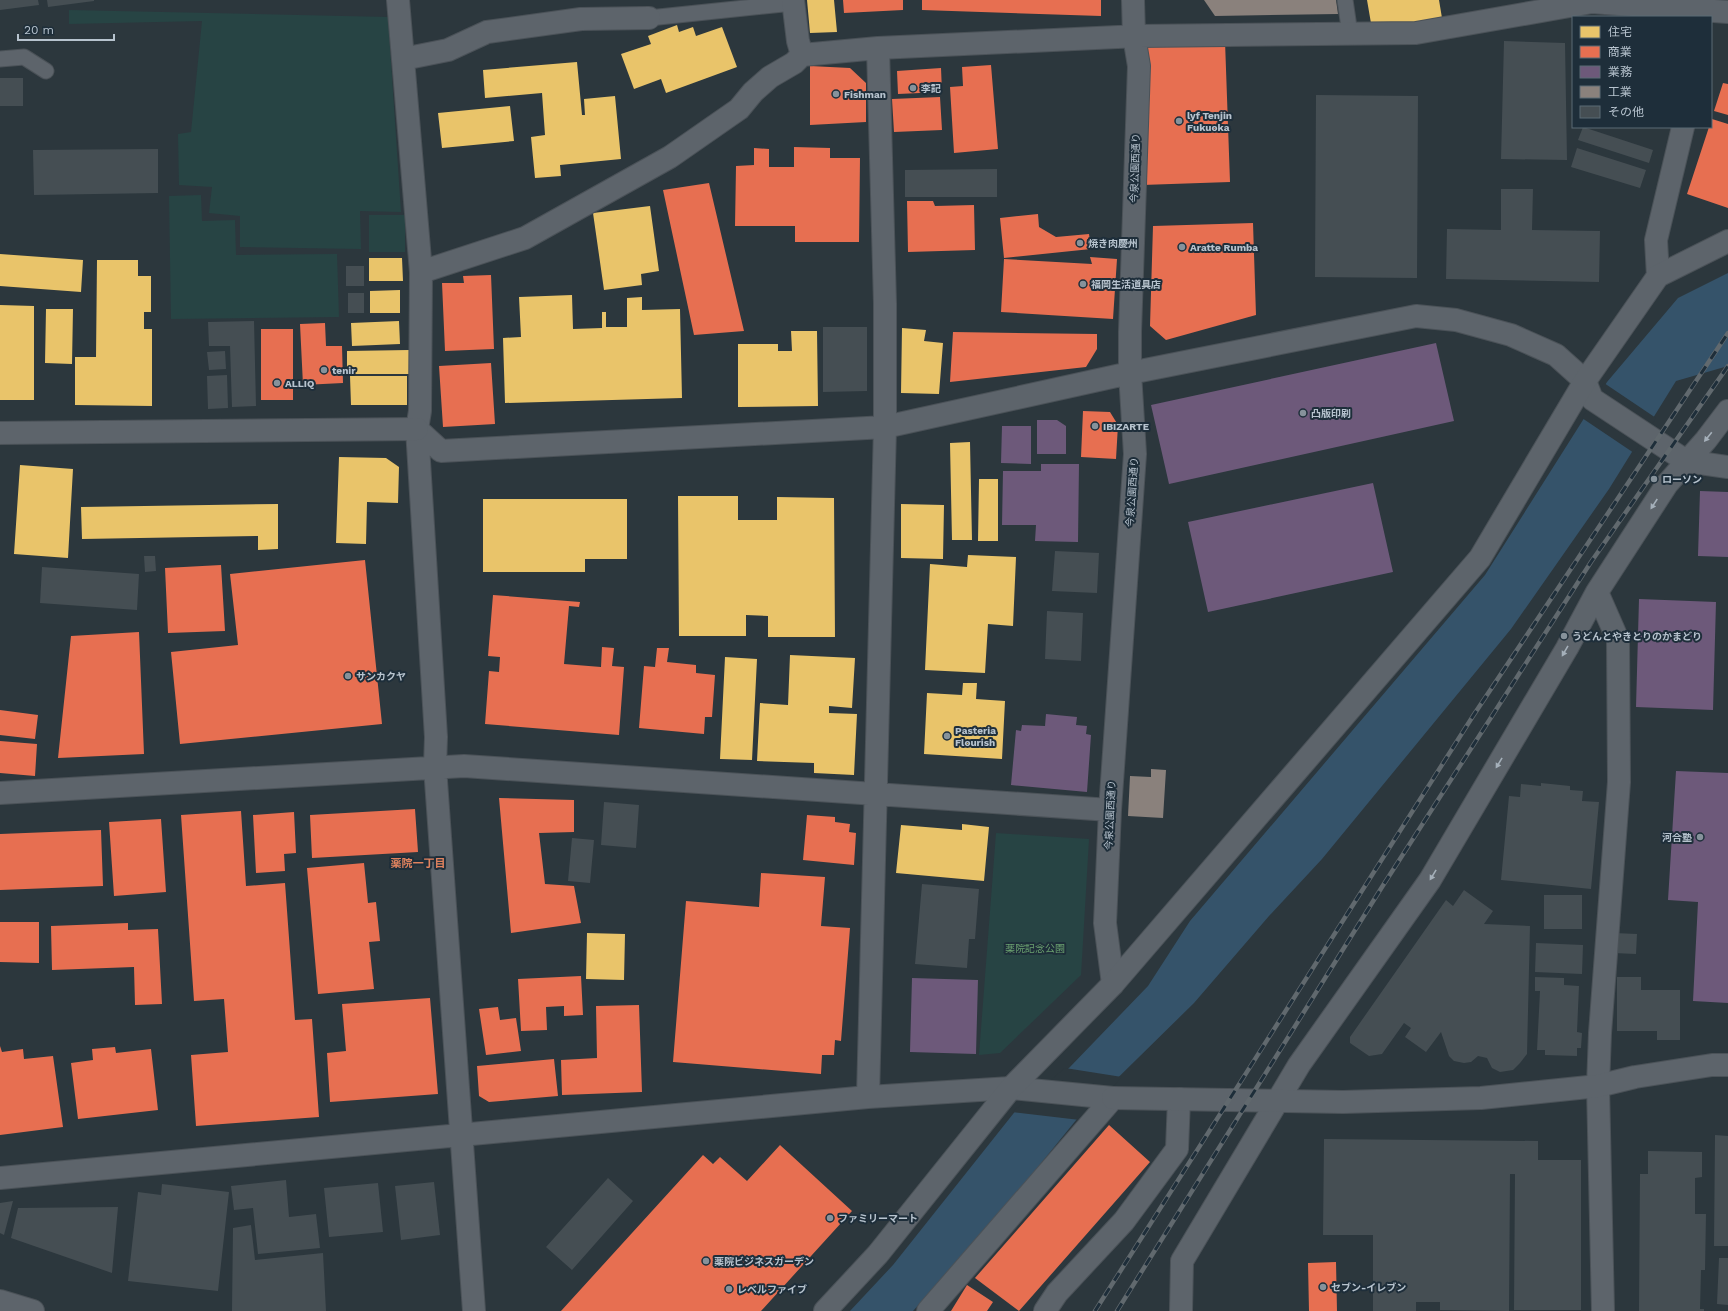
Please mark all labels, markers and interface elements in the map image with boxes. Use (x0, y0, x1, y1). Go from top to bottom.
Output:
scale bar (18, 16, 114, 42)
legend (1572, 16, 1712, 128)
text: 20 m (24, 23, 54, 37)
text: 住宅 (1608, 25, 1632, 39)
text: 商業 (1608, 45, 1632, 59)
text: 業務 (1608, 65, 1632, 79)
marker: 李記 (908, 83, 918, 93)
place label: 李記 (921, 83, 941, 94)
text: 工業 (1608, 85, 1632, 99)
marker: Fishman (831, 89, 841, 99)
place label: Fishman (844, 89, 886, 100)
text: その他 (1608, 105, 1644, 119)
place label: lyf Tenjin Fukuoka (1187, 110, 1232, 133)
marker: lyf Tenjin Fukuoka (1174, 116, 1184, 126)
street label: 今泉公園西通り (1128, 133, 1142, 203)
marker: 焼き肉慶州 (1075, 238, 1085, 248)
place label: 焼き肉慶州 (1088, 238, 1138, 249)
marker: Aratte Rumba (1177, 242, 1187, 252)
place label: Aratte Rumba (1190, 242, 1258, 253)
marker: 福岡生活道具店 (1078, 279, 1088, 289)
place label: 福岡生活道具店 (1091, 279, 1161, 290)
marker: tenir (319, 365, 329, 375)
place label: tenir (332, 365, 356, 376)
marker: ALLIQ (272, 378, 282, 388)
place label: ALLIQ (285, 378, 314, 389)
marker: 凸版印刷 (1298, 408, 1308, 418)
place label: 凸版印刷 (1311, 408, 1351, 419)
marker: IBIZARTE (1090, 421, 1100, 431)
place label: IBIZARTE (1103, 421, 1149, 432)
one-way arrow (1703, 431, 1712, 442)
street label: 今泉公園西通り (1124, 457, 1140, 527)
marker: ローソン (1649, 474, 1659, 484)
place label: ローソン (1662, 474, 1702, 485)
one-way arrow (1650, 499, 1658, 509)
marker: うどんとやきとりのかまどり (1559, 631, 1569, 641)
place label: うどんとやきとりのかまどり (1572, 631, 1702, 642)
one-way arrow (1562, 645, 1569, 657)
marker: サンカクヤ (343, 671, 353, 681)
place label: サンカクヤ (356, 671, 406, 682)
place label: Pasteria Flourish (955, 725, 996, 748)
marker: Pasteria Flourish (942, 731, 952, 741)
one-way arrow (1495, 758, 1503, 768)
street label: 今泉公園西通り (1103, 780, 1117, 850)
place label: 河合塾 (1662, 832, 1692, 843)
marker: 河合塾 (1695, 832, 1705, 842)
district label: 薬院一丁目 (391, 857, 446, 870)
one-way arrow (1429, 869, 1436, 881)
park label: 薬院記念公園 (1005, 943, 1065, 954)
marker: ファミリーマート (825, 1213, 835, 1223)
place label: ファミリーマート (838, 1213, 918, 1224)
marker: 薬院ビジネスガーデン (701, 1256, 711, 1266)
place label: 薬院ビジネスガーデン (714, 1256, 814, 1267)
marker: セブン-イレブン (1318, 1282, 1328, 1292)
place label: セブン-イレブン (1331, 1282, 1406, 1293)
marker: レベルファイブ (724, 1284, 734, 1294)
place label: レベルファイブ (737, 1284, 807, 1295)

